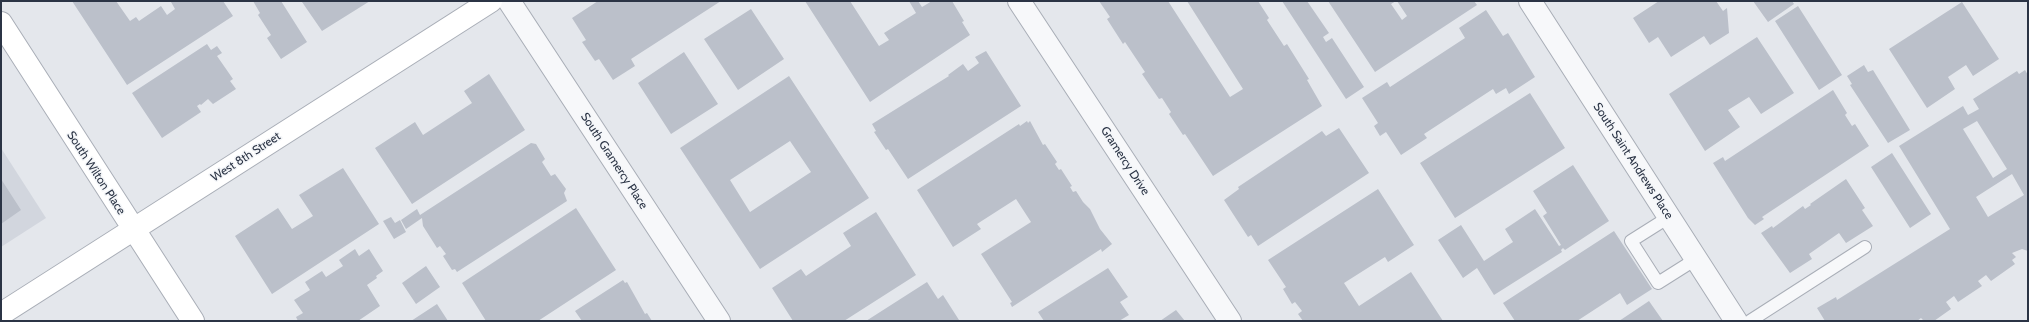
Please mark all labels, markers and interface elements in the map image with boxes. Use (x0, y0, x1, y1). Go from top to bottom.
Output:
street label: South Saint Andrews Place (1590, 100, 1676, 222)
street label: South Gramercy Place (577, 110, 651, 212)
street label: Gramercy Drive (1097, 124, 1153, 198)
street label: South Wilton Place (64, 129, 128, 217)
street label: West 8th Street (208, 129, 284, 185)

